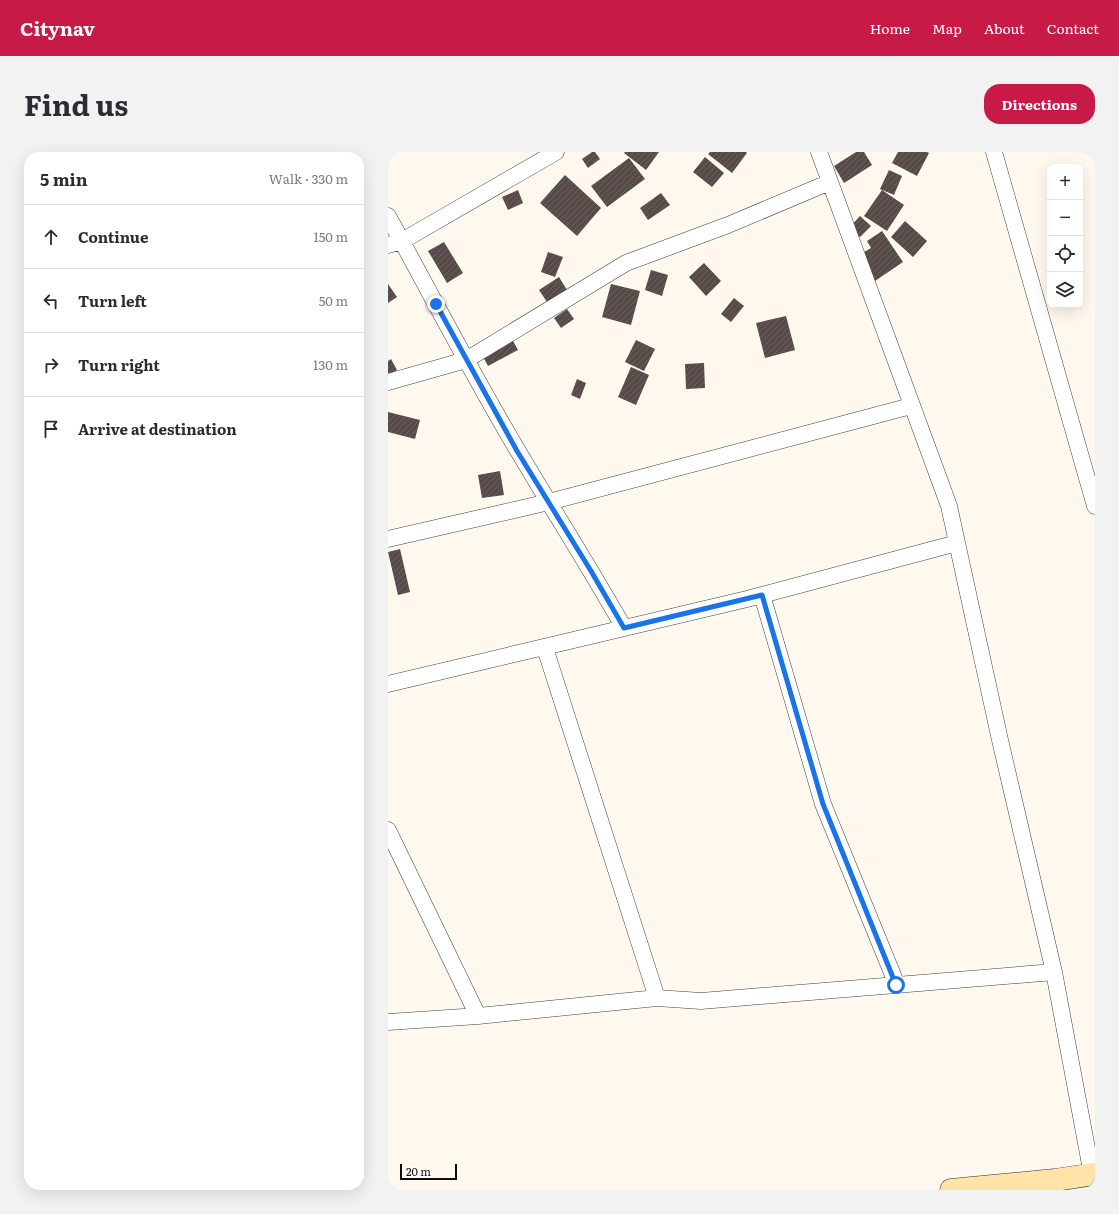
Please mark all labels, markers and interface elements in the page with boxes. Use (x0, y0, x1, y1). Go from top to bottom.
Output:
text: Citynav (20, 14, 95, 42)
text: Home (870, 18, 910, 38)
text: Map (932, 18, 962, 38)
text: About (984, 18, 1025, 38)
text: Contact (1047, 18, 1099, 38)
text: Find us (24, 83, 128, 125)
button: Directions (984, 84, 1095, 124)
map controls (1047, 164, 1083, 308)
button: + (1047, 164, 1083, 200)
text: 5 min (40, 166, 88, 191)
text: Walk · 330 m (269, 169, 348, 188)
button: − (1047, 200, 1083, 236)
text: Continue (78, 225, 148, 248)
icon: ahead (40, 226, 62, 248)
text: 150 m (313, 227, 348, 246)
button: locate (1047, 236, 1083, 272)
button: layers (1047, 272, 1083, 308)
text: Turn left (78, 289, 147, 312)
icon: left (40, 290, 62, 312)
text: 50 m (319, 291, 348, 310)
route end (427, 295, 445, 313)
text: Turn right (78, 353, 160, 376)
icon: right (40, 354, 62, 376)
text: 130 m (313, 355, 348, 374)
text: Arrive at destination (78, 417, 237, 440)
icon: arrive (40, 418, 62, 440)
route start (887, 976, 905, 994)
scale bar (400, 1162, 457, 1181)
text: 20 m (406, 1163, 431, 1179)

